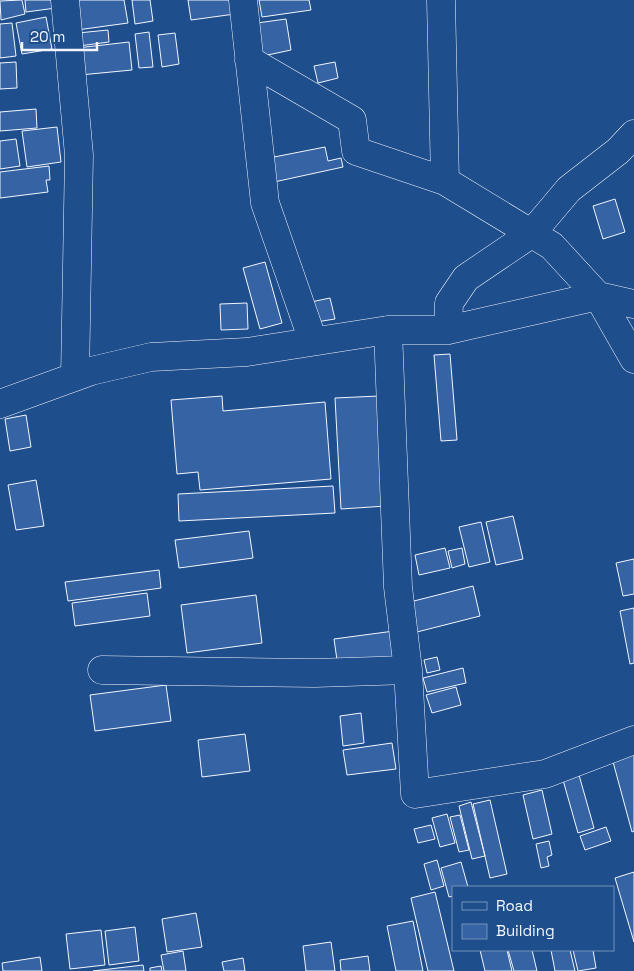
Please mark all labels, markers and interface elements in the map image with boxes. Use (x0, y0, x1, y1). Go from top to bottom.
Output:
scale bar (22, 20, 98, 52)
text: 20 m (30, 27, 65, 46)
legend (452, 886, 614, 951)
text: Road (496, 896, 533, 915)
text: Building (496, 921, 555, 940)

